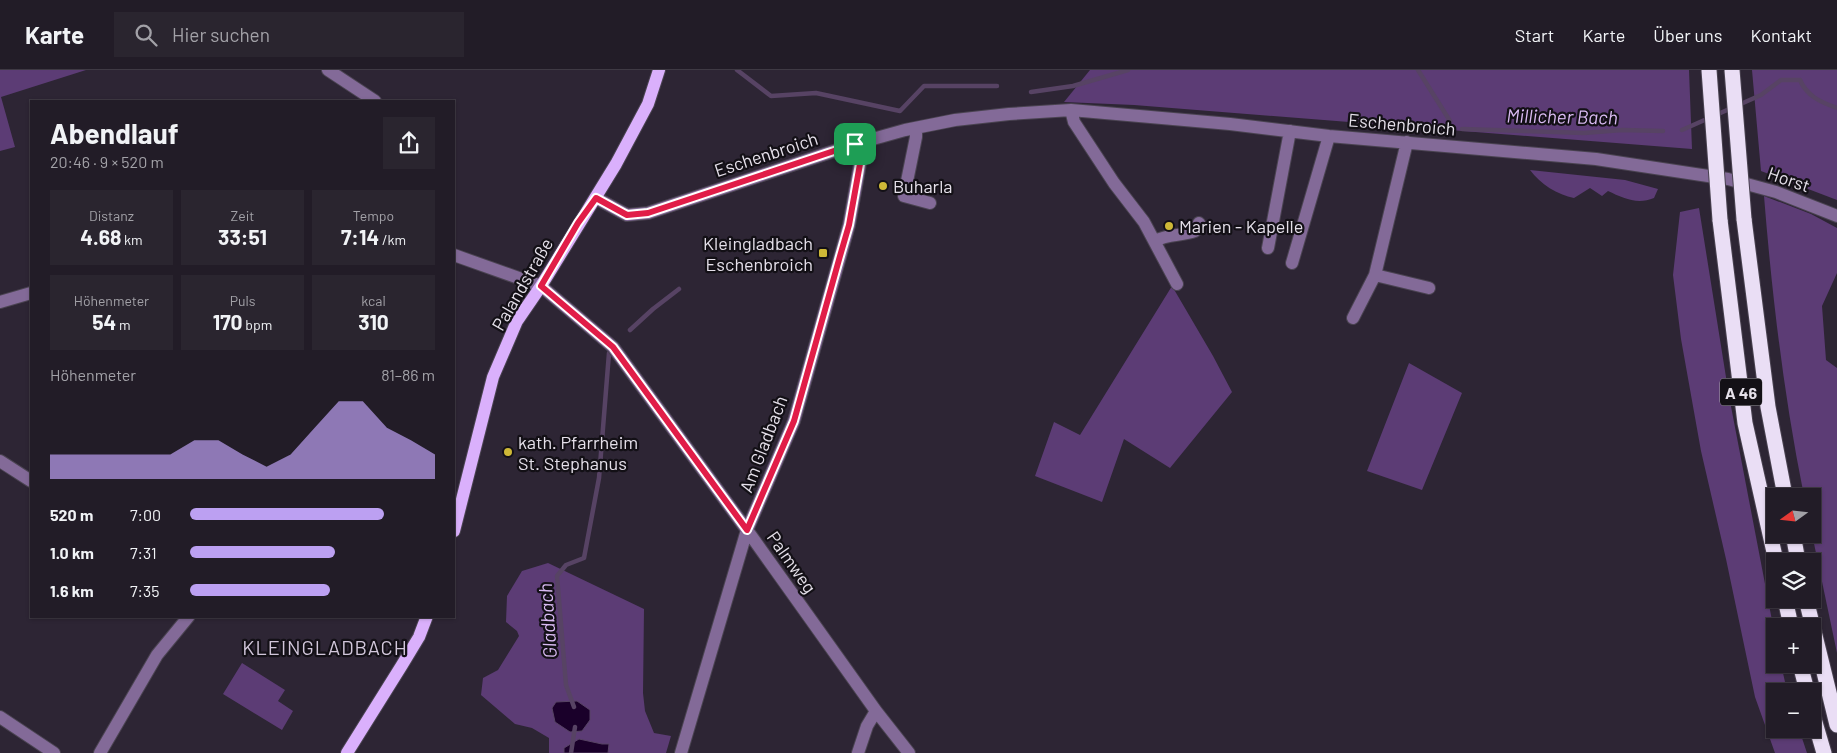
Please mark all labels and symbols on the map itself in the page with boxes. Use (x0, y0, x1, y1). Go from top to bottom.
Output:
water label: Millicher Bach (1506, 104, 1618, 128)
street label: Eschenbroich (1347, 108, 1457, 140)
pin (834, 123, 876, 165)
street label: Eschenbroich (711, 127, 821, 181)
street label: Horst (1765, 162, 1813, 196)
place label: Buharla (893, 175, 952, 197)
marker: Buharla (877, 180, 889, 192)
place label: Marien - Kapelle (1179, 215, 1303, 237)
marker: Marien - Kapelle (1163, 220, 1175, 232)
place label: Kleingladbach Eschenbroich (703, 232, 813, 275)
street label: Palandstraße (487, 234, 557, 334)
marker: Kleingladbach Eschenbroich (817, 247, 829, 259)
road number: A 46 (1720, 378, 1762, 406)
street label: Am Gladbach (735, 393, 791, 495)
place label: kath. Pfarrheim St. Stephanus (518, 431, 638, 474)
marker: kath. Pfarrheim St. Stephanus (502, 446, 514, 458)
north arrow (1766, 488, 1821, 542)
street label: Palmweg (763, 527, 821, 597)
water label: Gladbach (533, 583, 561, 659)
district label: KLEINGLADBACH (242, 635, 408, 659)

